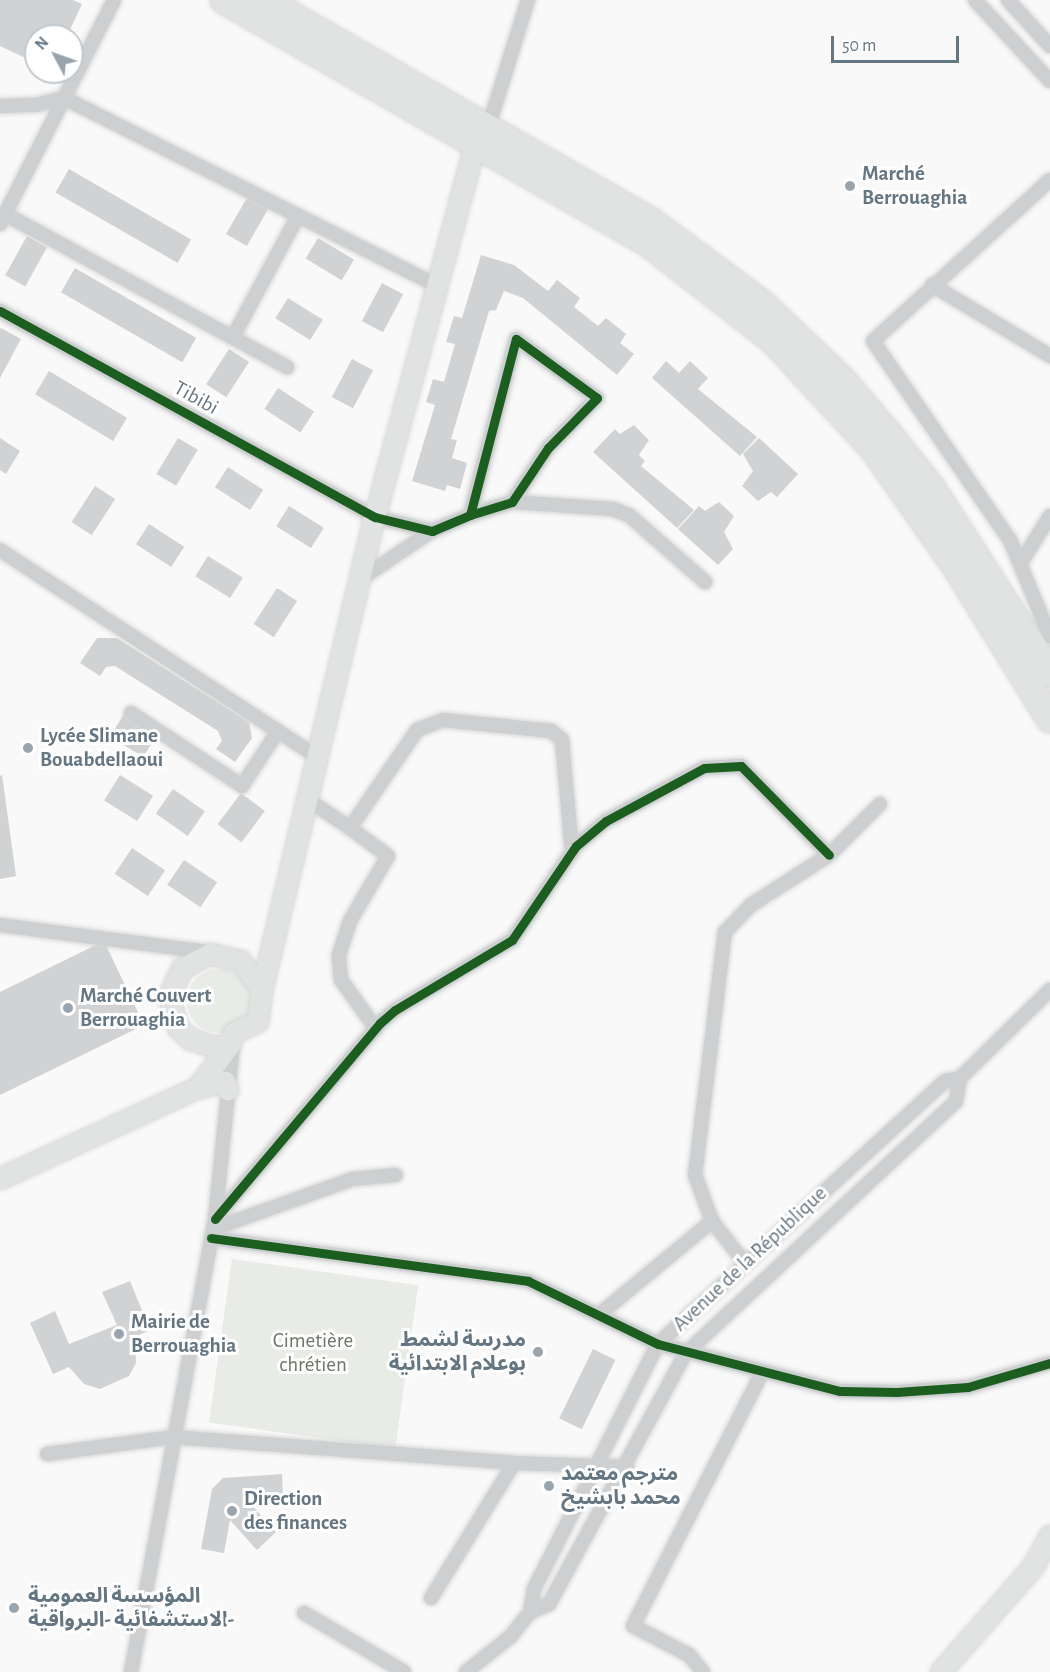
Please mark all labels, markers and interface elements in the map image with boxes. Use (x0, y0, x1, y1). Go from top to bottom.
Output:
north arrow (24, 24, 84, 84)
scale bar (834, 24, 962, 62)
text: N (32, 34, 52, 53)
text: 50 m (842, 37, 876, 55)
place label: Marché Berrouaghia (862, 161, 967, 211)
marker: Marché Berrouaghia (843, 179, 857, 193)
street label: Tibibi (169, 376, 223, 420)
place label: Lycée Slimane Bouabdellaoui (40, 723, 163, 773)
marker: Lycée Slimane Bouabdellaoui (21, 741, 35, 755)
place label: Marché Couvert Berrouaghia (80, 983, 211, 1033)
marker: Marché Couvert Berrouaghia (61, 1001, 75, 1015)
street label: Avenue de la République (668, 1181, 832, 1337)
place label: Mairie de Berrouaghia (131, 1309, 236, 1359)
marker: Mairie de Berrouaghia (112, 1327, 126, 1341)
place label: مدرسة لشمط بوعلام الابتدائية (389, 1327, 526, 1377)
park label: Cimetière chrétien (273, 1328, 353, 1378)
marker: مدرسة لشمط بوعلام الابتدائية (531, 1345, 545, 1359)
place label: مترجم معتمد محمد بابشيخ (561, 1461, 681, 1511)
marker: مترجم معتمد محمد بابشيخ (542, 1479, 556, 1493)
place label: Direction des finances (244, 1486, 347, 1536)
marker: Direction des finances (225, 1504, 239, 1518)
place label: المؤسسة العمومية الاستشفائية -البرواقية- (28, 1583, 234, 1633)
marker: المؤسسة العمومية الاستشفائية -البرواقية- (5, 1599, 23, 1617)

